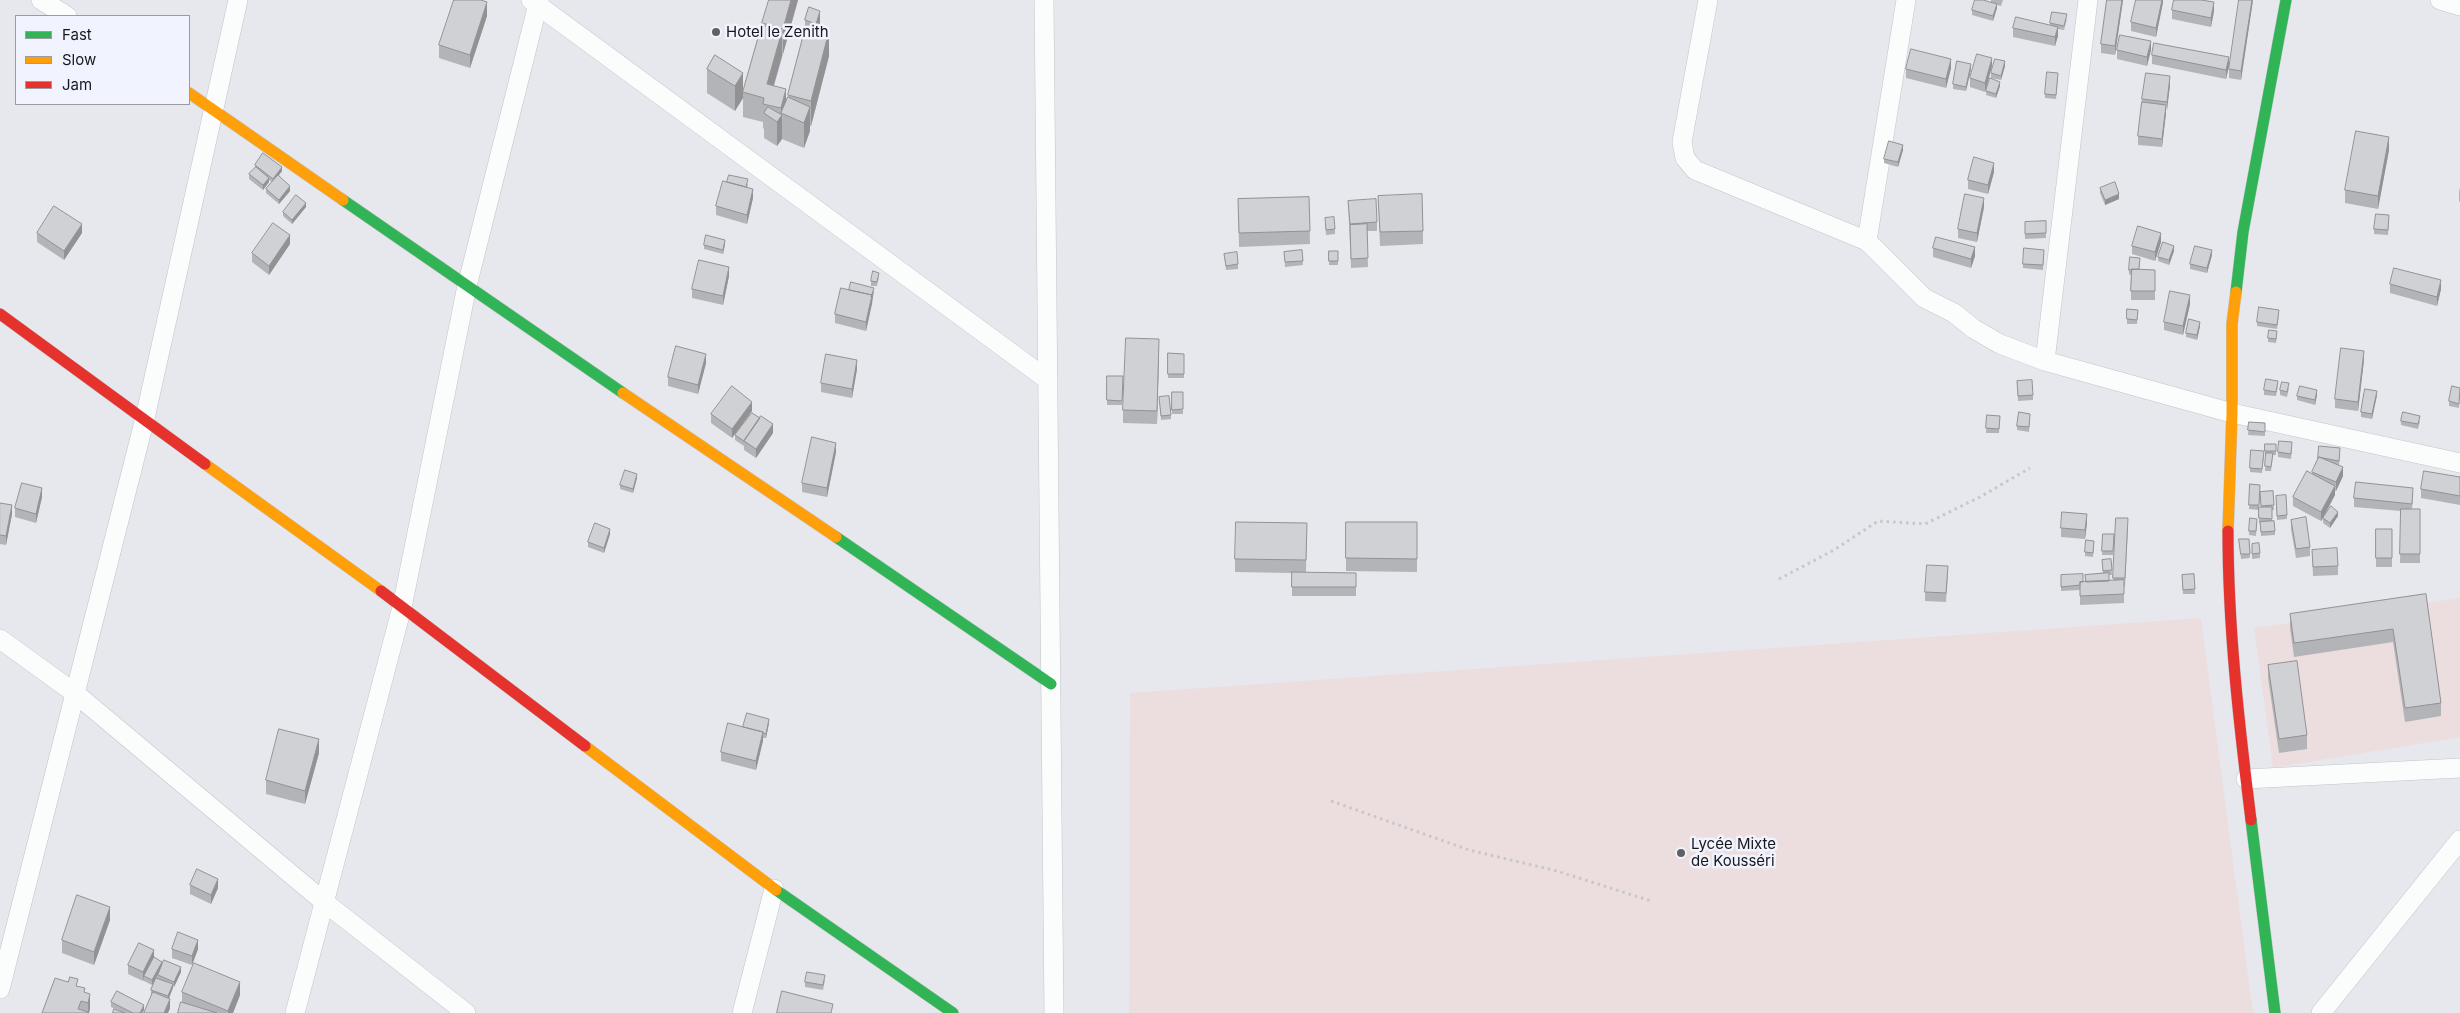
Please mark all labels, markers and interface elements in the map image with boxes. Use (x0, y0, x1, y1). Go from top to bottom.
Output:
legend (15, 15, 190, 105)
place label: Hotel le Zenith (726, 23, 829, 41)
text: Fast (62, 25, 92, 44)
marker: Hotel le Zenith (710, 26, 722, 38)
text: Slow (62, 50, 96, 69)
text: Jam (62, 75, 92, 94)
place label: Lycée Mixte de Kousséri (1691, 835, 1776, 870)
marker: Lycée Mixte de Kousséri (1675, 847, 1687, 859)

